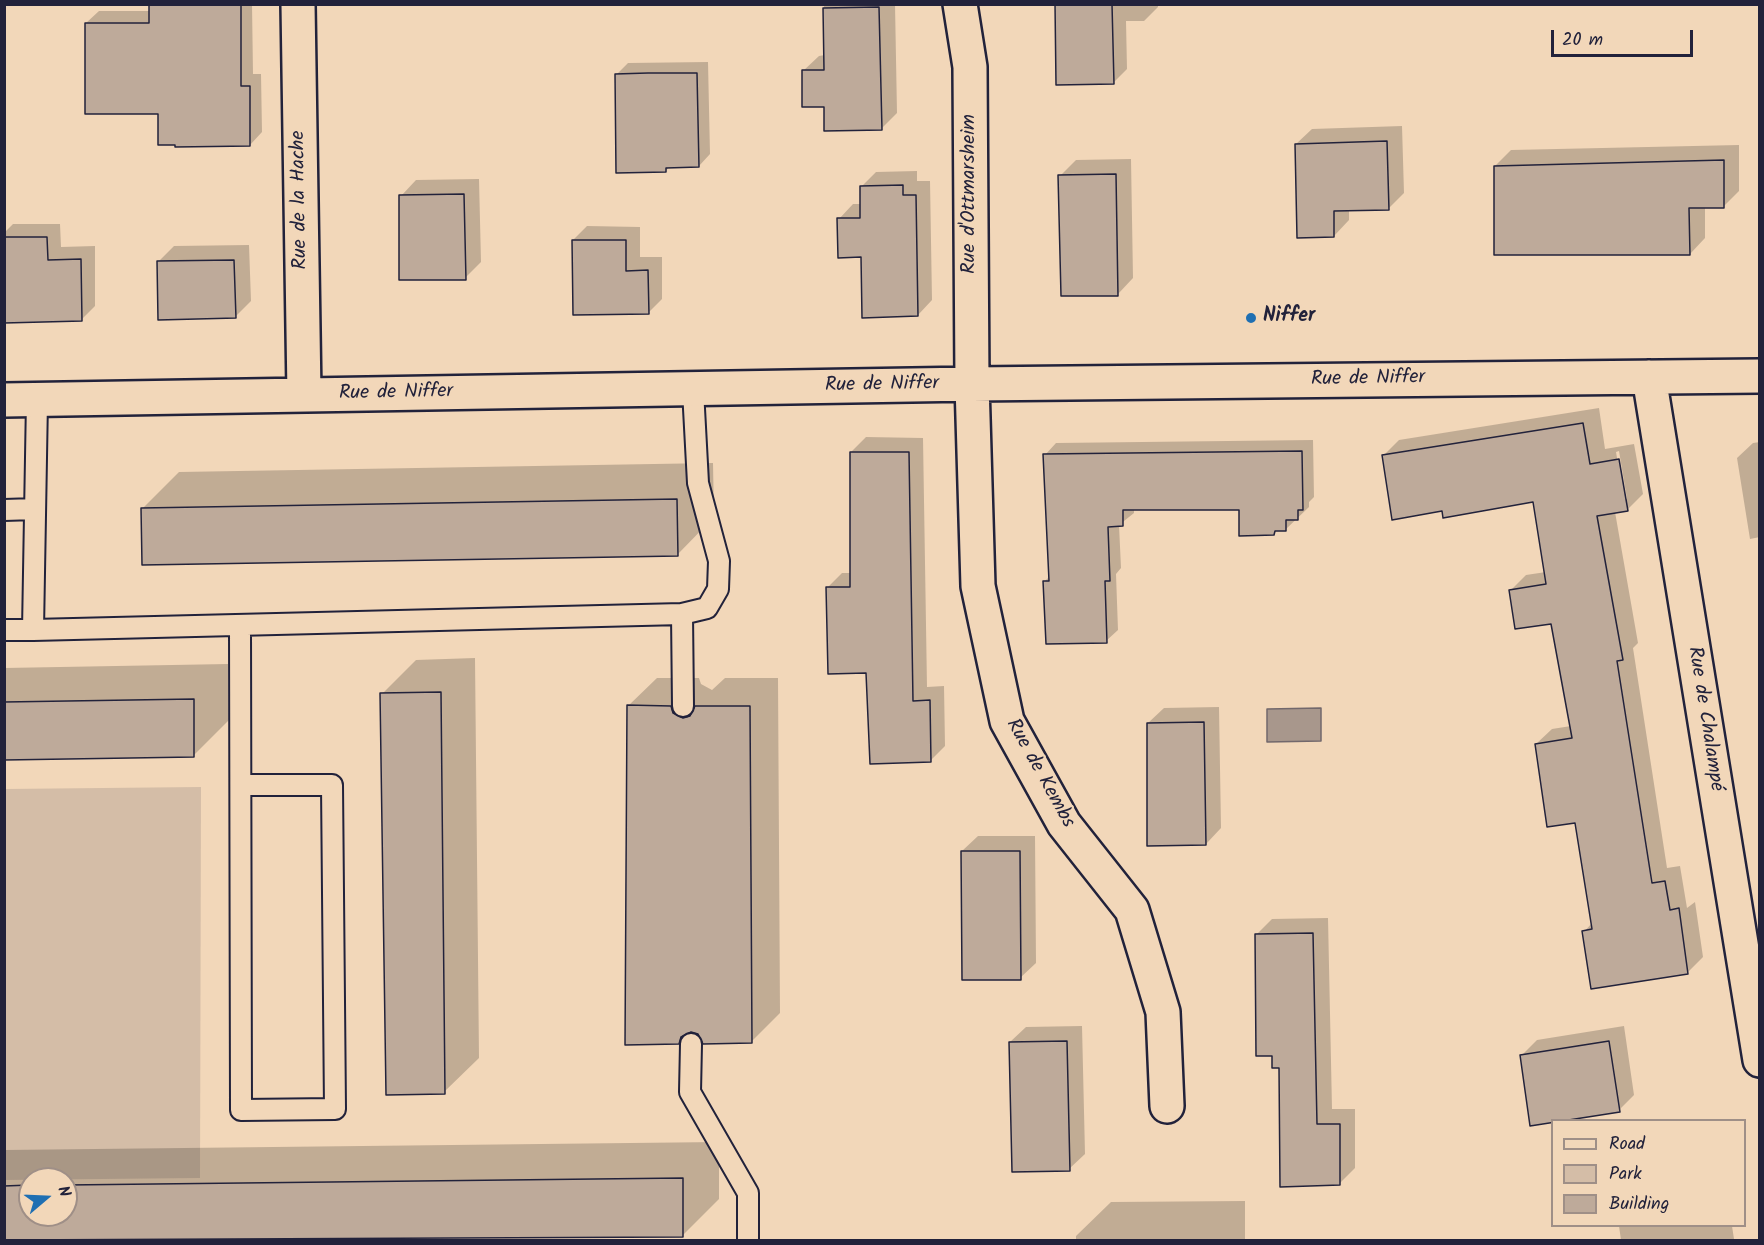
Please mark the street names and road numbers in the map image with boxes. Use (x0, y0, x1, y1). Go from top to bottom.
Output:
street label: Rue d'Ottmarsheim (959, 114, 983, 274)
street label: Rue de la Hache (288, 130, 314, 270)
street label: Rue de Niffer (1311, 367, 1425, 393)
street label: Rue de Niffer (825, 373, 939, 399)
street label: Rue de Niffer (339, 381, 453, 407)
street label: Rue de Chalampé (1681, 645, 1727, 793)
street label: Rue de Kembs (999, 715, 1079, 833)

